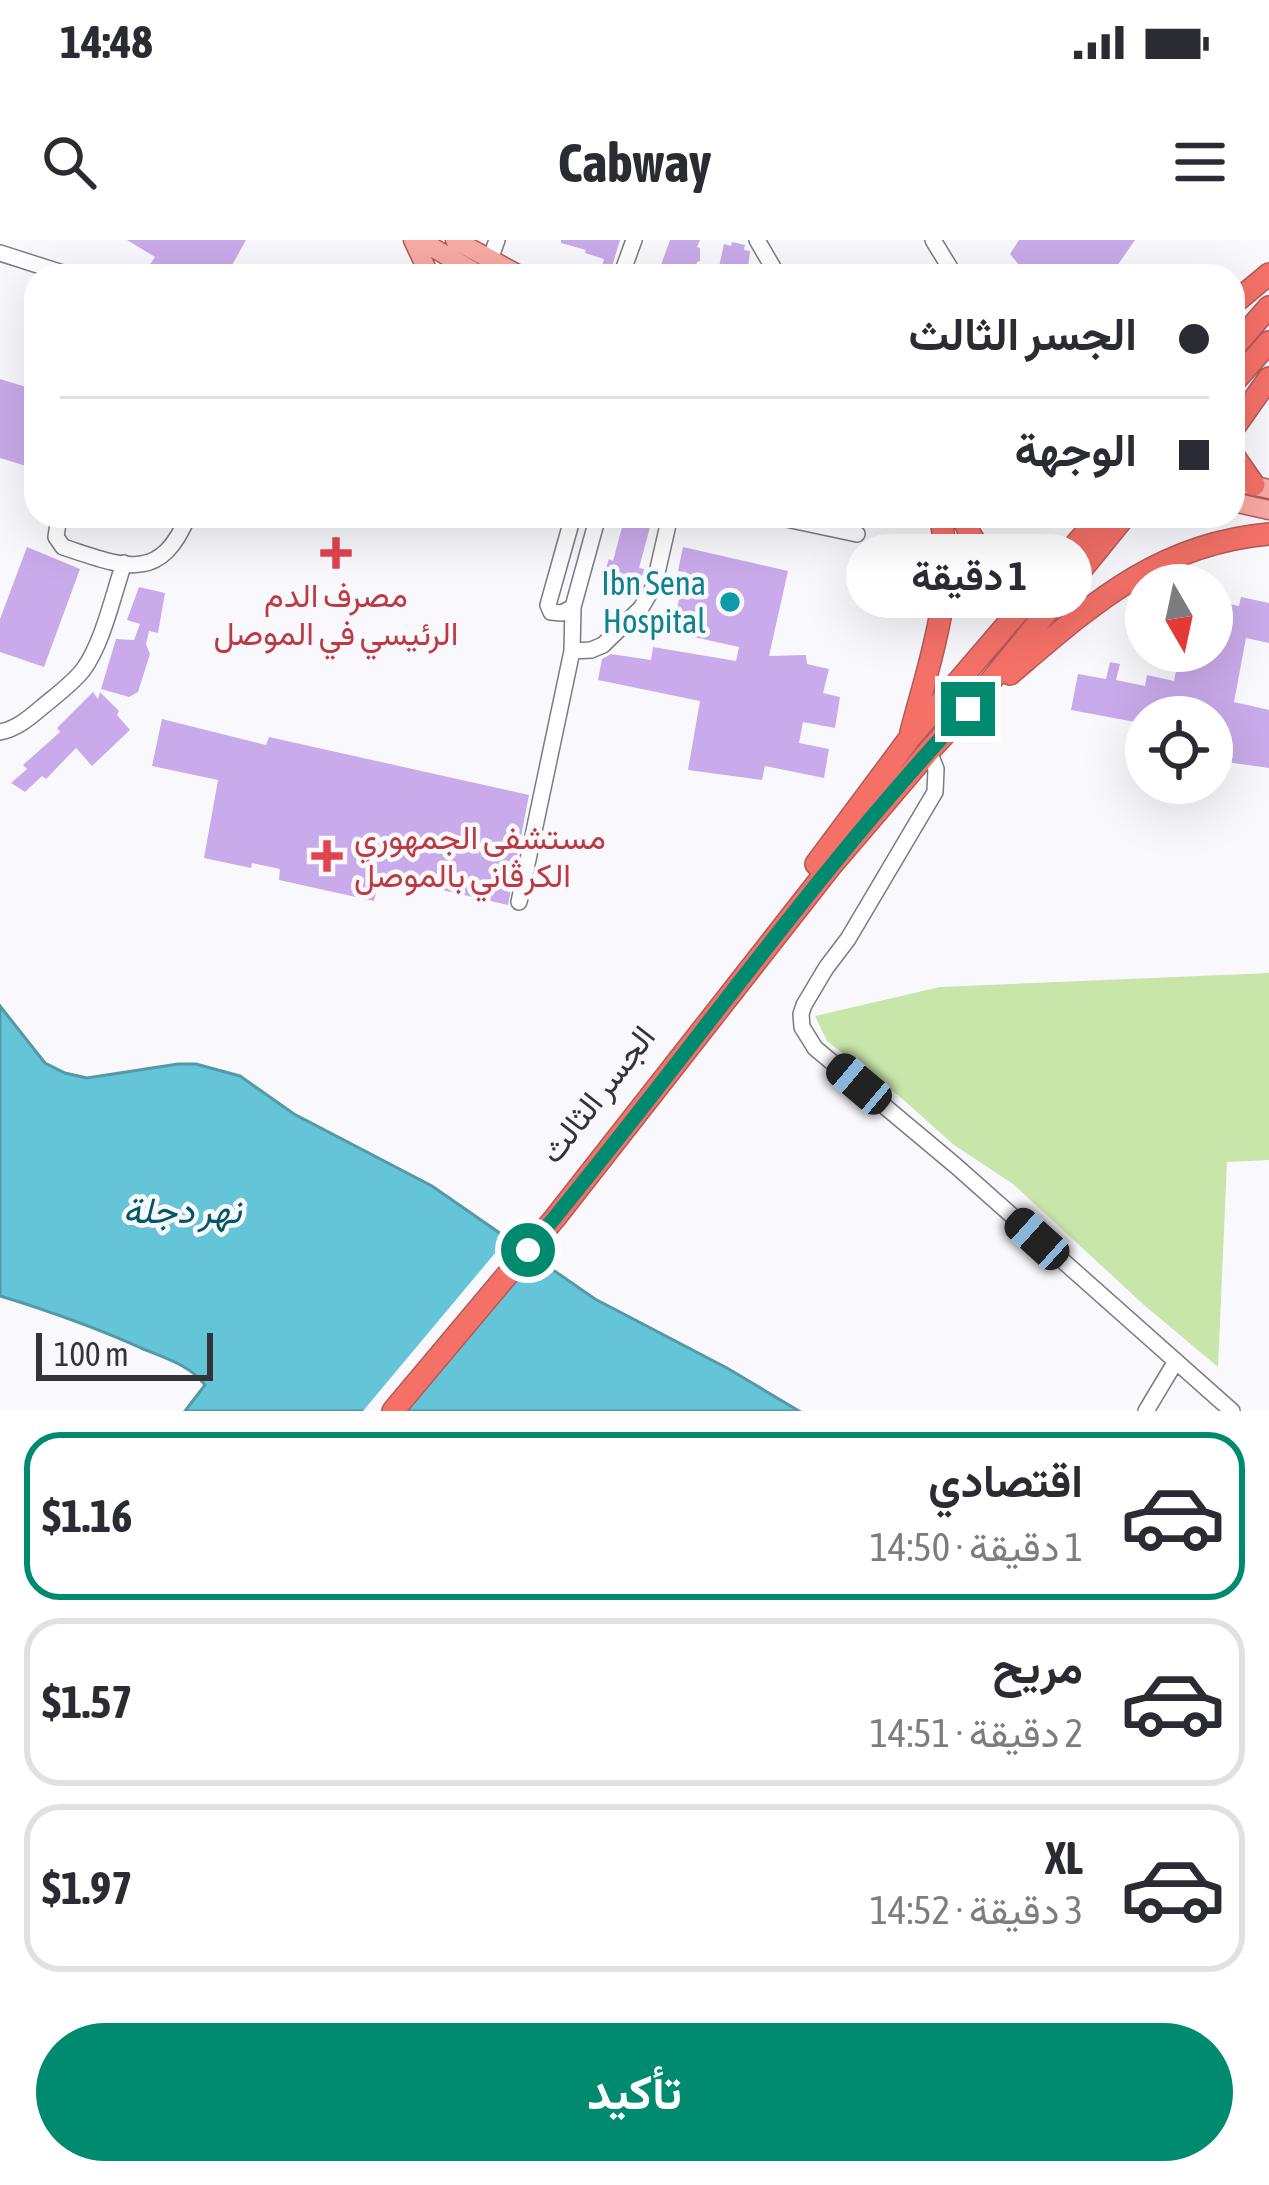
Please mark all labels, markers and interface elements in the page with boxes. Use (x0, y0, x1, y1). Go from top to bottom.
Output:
text: 14:48 (60, 16, 153, 68)
icon: search (36, 129, 102, 195)
icon: menu (1167, 129, 1233, 195)
text: Cabway (558, 132, 711, 193)
text: الجسر الثالث (909, 308, 1137, 360)
text: الوجهة (1015, 424, 1137, 476)
callout: 1 دقيقة (845, 535, 1091, 619)
marker: مصرف الدم الرئيسي في الموصل (320, 537, 352, 569)
text: 1 دقيقة (911, 554, 1027, 598)
place label: Ibn Sena Hospital (601, 564, 706, 640)
north arrow (1125, 564, 1233, 672)
map controls (1125, 564, 1233, 804)
place label: مصرف الدم الرئيسي في الموصل (213, 576, 459, 660)
marker: Ibn Sena Hospital (717, 589, 743, 615)
route end (941, 682, 995, 736)
button: locate (1125, 696, 1233, 804)
place label: مستشفى الجمهوري الكرڤاني بالموصل (354, 818, 606, 902)
marker: مستشفى الجمهوري الكرڤاني بالموصل (311, 840, 343, 872)
street label: الجسر الثالث (532, 1018, 664, 1171)
car (820, 1047, 898, 1121)
water label: نهر دجلة (123, 1189, 243, 1233)
car (998, 1202, 1076, 1276)
route start (501, 1223, 555, 1277)
scale bar (36, 1327, 213, 1380)
text: 100 m (54, 1335, 129, 1373)
text: اقتصادي (928, 1455, 1083, 1507)
icon: car (1119, 1462, 1227, 1570)
text: $1.16 (42, 1490, 132, 1542)
text: 1 دقيقة · 14:50 (870, 1525, 1083, 1569)
text: مريح (992, 1641, 1083, 1693)
icon: car (1119, 1648, 1227, 1756)
text: $1.57 (42, 1676, 132, 1728)
text: 2 دقيقة · 14:51 (870, 1711, 1083, 1755)
text: XL (1045, 1832, 1083, 1884)
icon: car (1119, 1834, 1227, 1942)
text: $1.97 (42, 1862, 132, 1914)
text: 3 دقيقة · 14:52 (870, 1888, 1083, 1932)
button: تأكيد (36, 2023, 1233, 2161)

